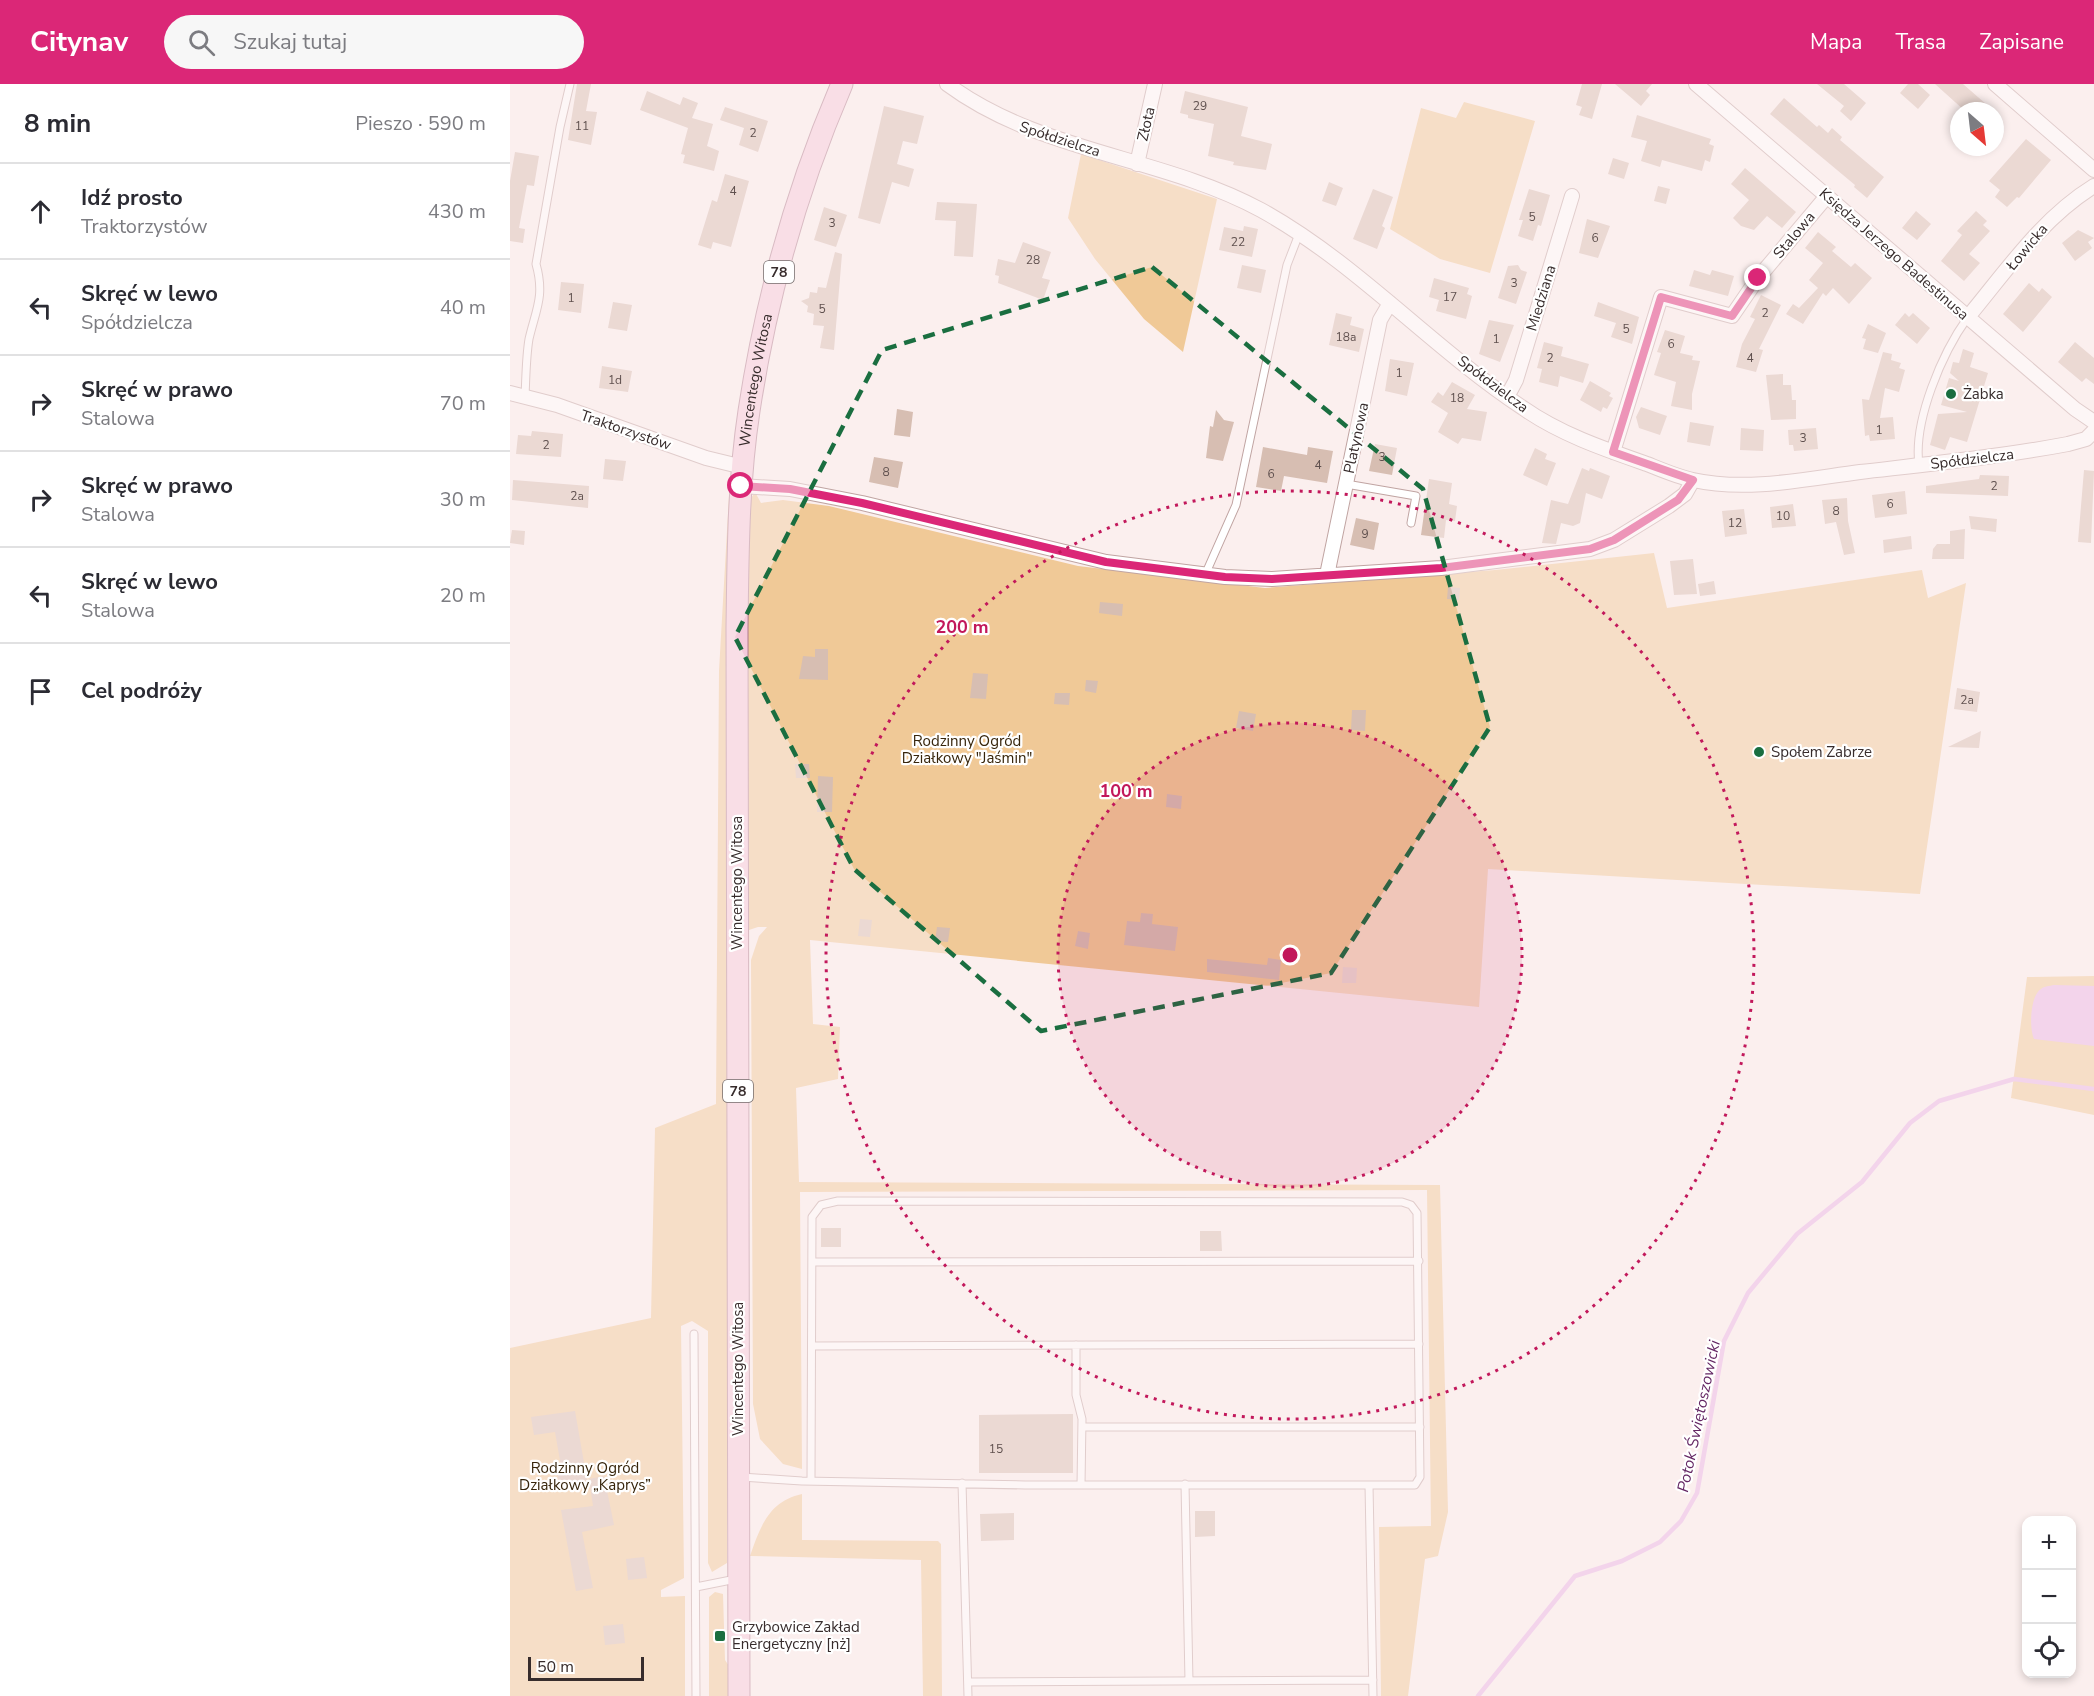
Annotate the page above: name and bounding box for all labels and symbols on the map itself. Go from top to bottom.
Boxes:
house number: 29 [1193,98,1207,114]
north arrow [1950,102,2004,156]
street label: Złota [1132,105,1160,143]
street label: Spółdzielcza [1017,117,1103,161]
house number: 11 [575,118,589,134]
house number: 2 [749,125,757,141]
house number: 4 [729,183,737,199]
street label: Księdza Jerzego Badestinusa [1815,183,1973,325]
street label: Stalowa [1769,207,1819,263]
house number: 5 [1528,209,1536,225]
house number: 3 [828,215,836,231]
street label: Łowicka [2001,220,2052,275]
house number: 6 [1591,230,1599,246]
house number: 22 [1231,234,1245,250]
house number: 28 [1026,252,1040,268]
road number: 78 [764,261,794,283]
street label: Miedziana [1522,263,1560,333]
route end [1744,264,1770,290]
house number: 3 [1510,275,1518,291]
house number: 17 [1443,289,1457,305]
house number: 1 [567,290,575,306]
house number: 5 [818,301,826,317]
house number: 2 [1761,305,1769,321]
street label: Wincentego Witosa [734,312,777,448]
house number: 5 [1622,321,1630,337]
house number: 18a [1336,329,1356,345]
house number: 1 [1492,331,1500,347]
house number: 6 [1667,336,1675,352]
house number: 2 [1546,350,1554,366]
house number: 4 [1746,350,1754,366]
street label: Spółdzielcza [1453,351,1533,417]
house number: 1 [1395,365,1403,381]
house number: 1d [608,372,622,388]
place label: Żabka [1963,384,2004,404]
marker: Żabka [1944,387,1958,401]
house number: 18 [1450,390,1464,406]
street label: Platynowa [1339,401,1373,475]
street label: Traktorzystów [578,405,674,455]
house number: 1 [1875,422,1883,438]
house number: 3 [1799,430,1807,446]
house number: 2 [542,437,550,453]
street label: Spółdzielcza [1929,444,2015,474]
house number: 3 [1378,449,1386,465]
house number: 4 [1314,457,1322,473]
house number: 8 [882,464,890,480]
house number: 6 [1267,466,1275,482]
route start [727,472,753,498]
house number: 2 [1990,478,1998,494]
house number: 2a [570,488,584,504]
house number: 6 [1886,496,1894,512]
house number: 8 [1832,503,1840,519]
house number: 10 [1776,508,1790,524]
house number: 12 [1728,515,1742,531]
house number: 9 [1361,526,1369,542]
text: 200 m [935,615,989,639]
house number: 2a [1960,692,1974,708]
park label: Rodzinny Ogród Działkowy "Jaśmin" [902,731,1032,768]
place label: Społem Zabrze [1771,742,1872,762]
marker: Społem Zabrze [1752,745,1766,759]
text: 100 m [1099,779,1153,803]
street label: Wincentego Witosa [727,816,747,950]
centre of rings [1280,945,1300,965]
road number: 78 [723,1080,753,1102]
street label: Wincentego Witosa [728,1302,748,1436]
water label: Potok Świętoszowicki [1672,1338,1726,1494]
house number: 15 [989,1441,1003,1457]
park label: Rodzinny Ogród Działkowy „Kaprys” [519,1458,651,1495]
place label: Grzybowice Zakład Energetyczny [nż] [732,1617,860,1654]
marker: Grzybowice Zakład Energetyczny [nż] [713,1629,727,1643]
scale bar [528,1654,644,1682]

